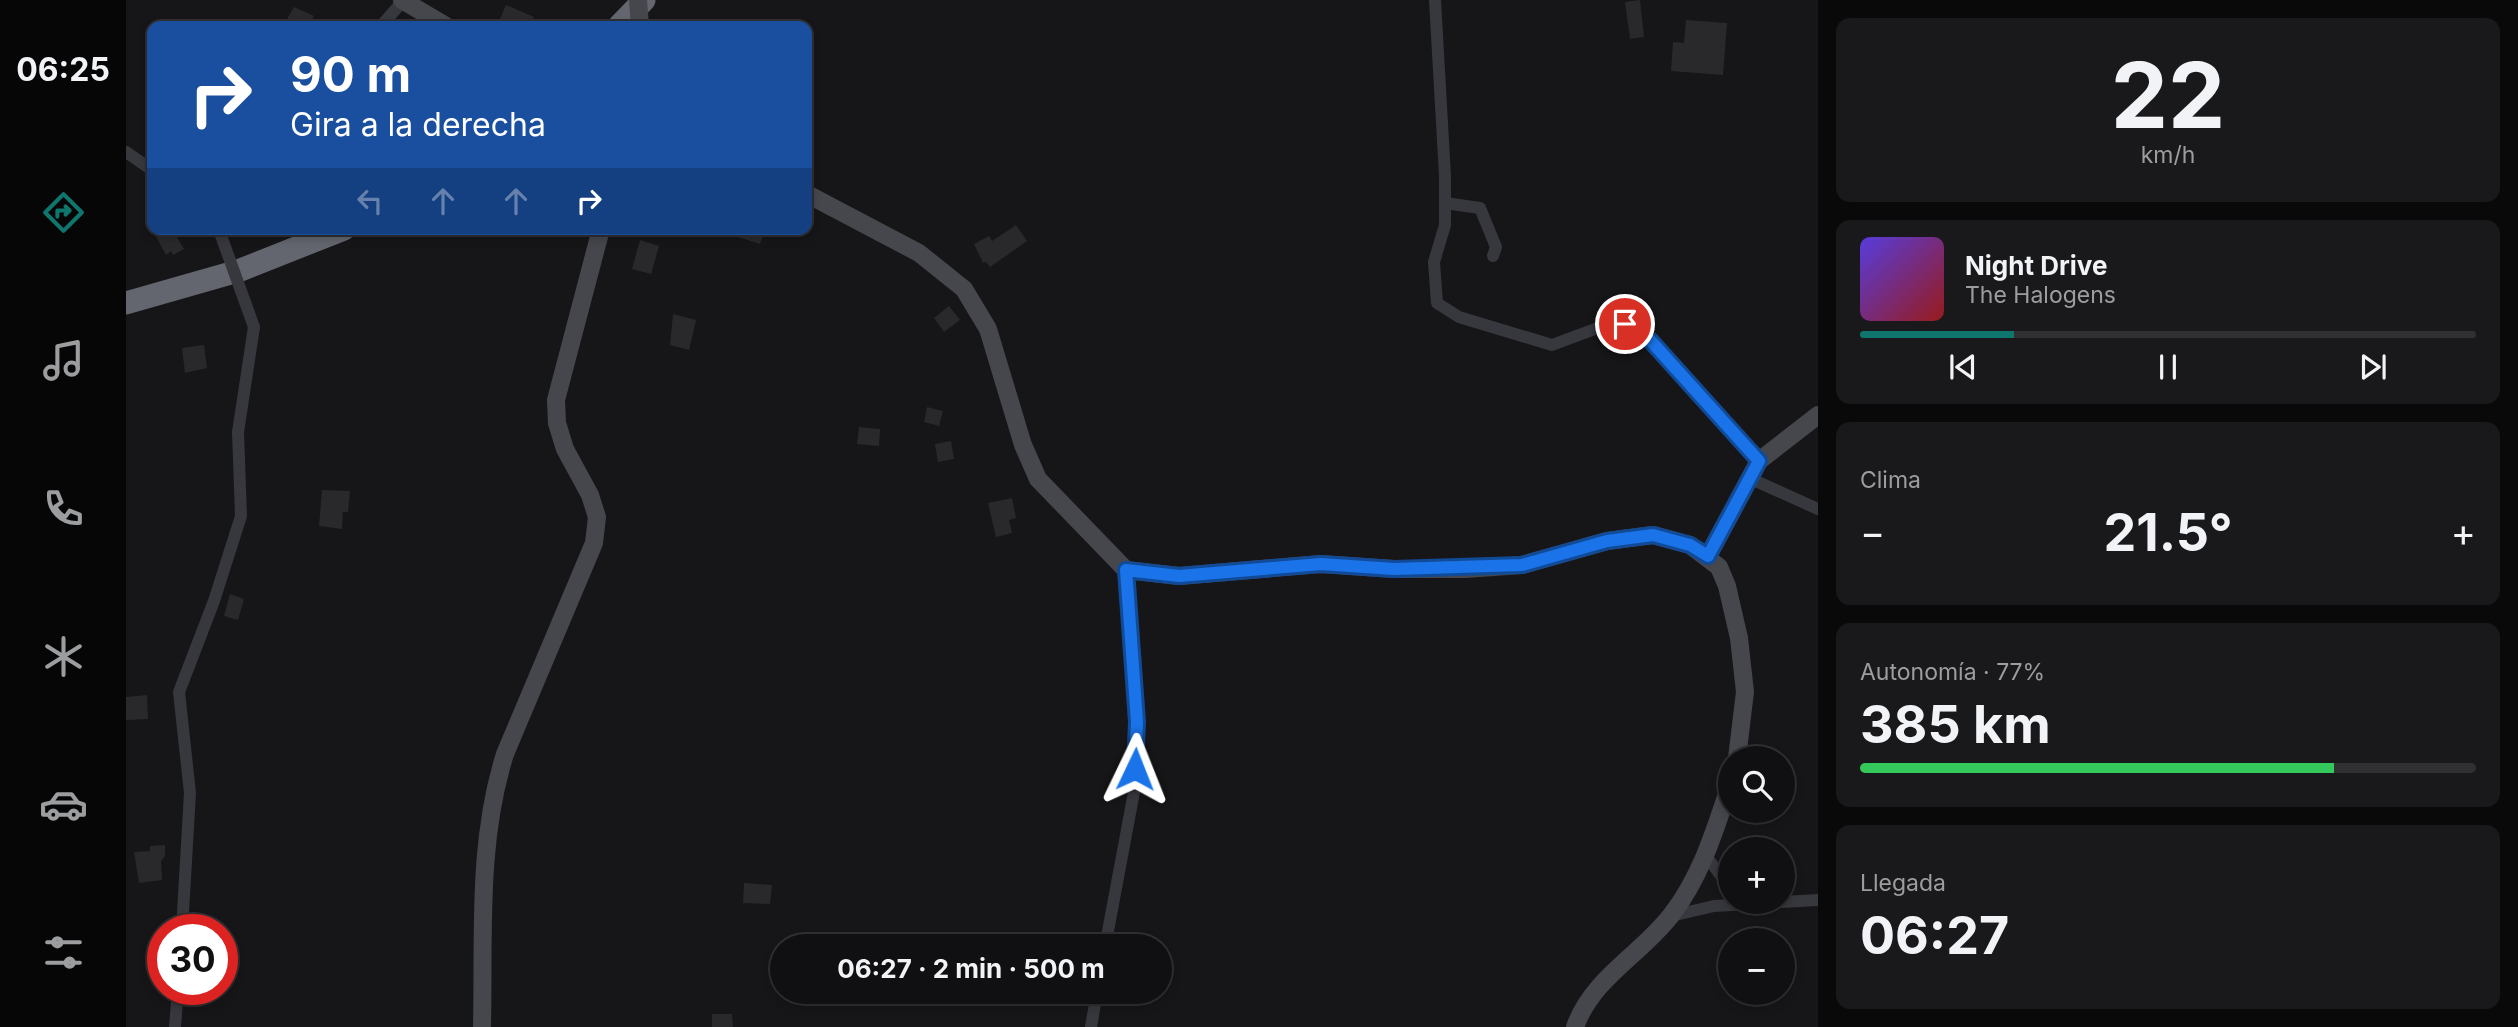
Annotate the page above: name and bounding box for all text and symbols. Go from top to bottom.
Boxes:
text: 22 [2111,40,2225,150]
text: 90 m [290,45,411,104]
icon: right [175,49,266,140]
text: 06:25 [16,50,110,89]
text: Gira a la derecha [290,105,546,144]
text: km/h [2141,141,2195,169]
icon: left [351,182,389,220]
icon: ahead [424,182,462,220]
icon: ahead [497,182,535,220]
icon: right [570,182,608,220]
icon: directions [39,188,88,237]
text: Night Drive [1965,250,2107,281]
text: The Halogens [1965,281,2116,309]
pin [1595,294,1655,354]
icon: arrive [1606,305,1644,343]
icon: music [39,336,88,385]
icon: previous [1944,348,1982,386]
icon: pause [2149,348,2187,386]
icon: next [2354,348,2392,386]
text: Clima [1860,466,1921,494]
icon: phone [39,484,88,533]
text: 21.5° [2103,501,2233,564]
text: − [1860,509,1885,555]
text: + [2451,509,2476,555]
icon: climate [39,632,88,681]
text: Autonomía · 77% [1860,658,2045,686]
text: 385 km [1860,693,2051,756]
position arrow [1098,732,1172,806]
map controls [1718,746,1795,1005]
button: search [1718,746,1795,823]
icon: car [39,780,88,829]
button: + [1718,837,1795,914]
text: Llegada [1860,869,1946,897]
text: 06:27 [1860,904,2009,967]
speed limit sign: 30 [147,914,238,1005]
icon: filters [39,928,88,977]
button: − [1718,928,1795,1005]
text: 06:27 · 2 min · 500 m [837,953,1105,984]

